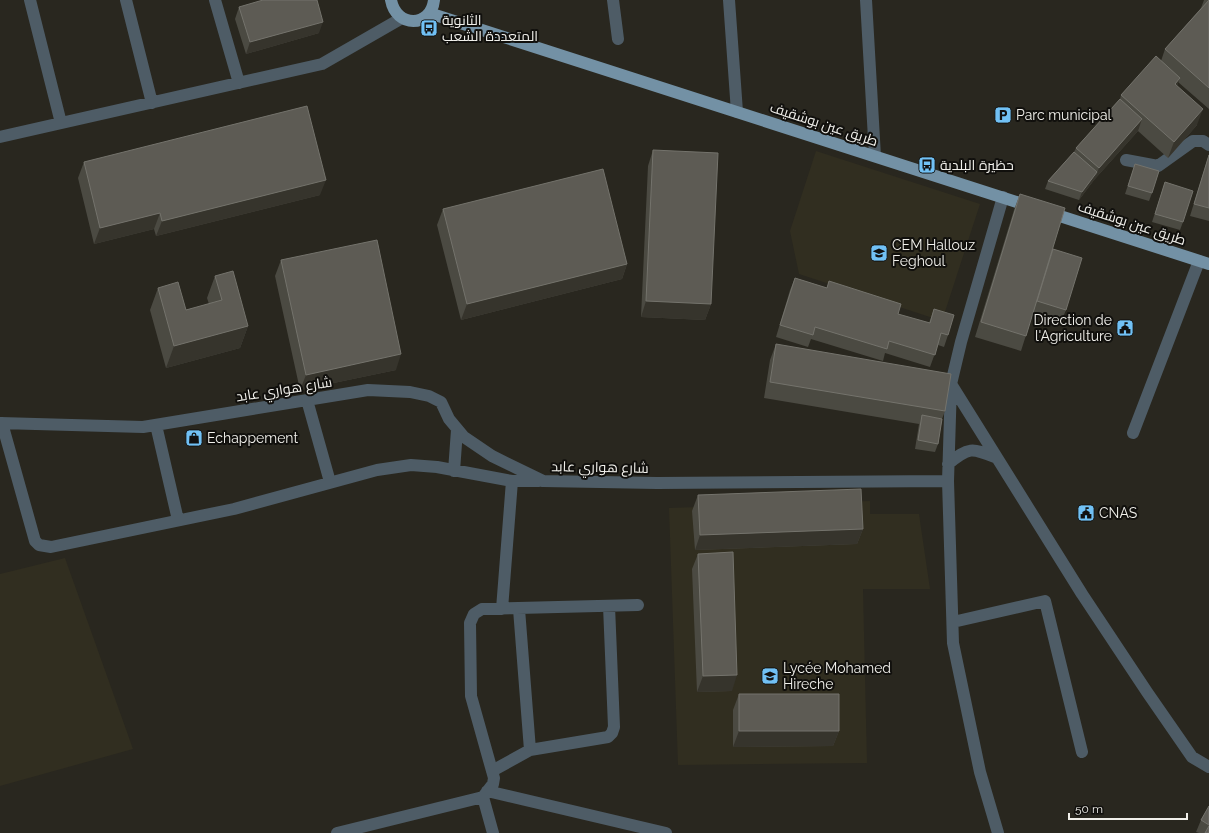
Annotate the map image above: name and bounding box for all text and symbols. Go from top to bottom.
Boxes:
place label: الثانوية المتعددة الشعب [442,12,538,44]
bus stop icon: الثانوية المتعددة الشعب [419,18,439,38]
street label: طريق عين بوشقيف [768,99,880,150]
parking icon: Parc municipal [993,105,1013,125]
place label: Parc municipal [1016,107,1112,123]
bus stop icon: حظيرة البلدية [917,155,937,175]
place label: حظيرة البلدية [940,157,1014,173]
street label: طريق عين بوشقيف [1076,198,1188,249]
place label: CEM Hallouz Feghoul [892,237,975,269]
school or university icon: CEM Hallouz Feghoul [869,243,889,263]
place label: Direction de l'Agriculture [1034,312,1112,344]
public building icon: Direction de l'Agriculture [1115,318,1135,338]
street label: شارع هواري عابد [235,374,334,408]
shop icon: Echappement [184,428,204,448]
place label: Echappement [207,430,298,446]
street label: شارع هواري عابد [551,458,649,480]
public building icon: CNAS [1076,503,1096,523]
place label: CNAS [1099,505,1138,521]
place label: Lycée Mohamed Hireche [783,660,891,692]
school or university icon: Lycée Mohamed Hireche [760,666,780,686]
scale bar [1069,795,1187,821]
text: 50 m [1075,802,1103,816]

